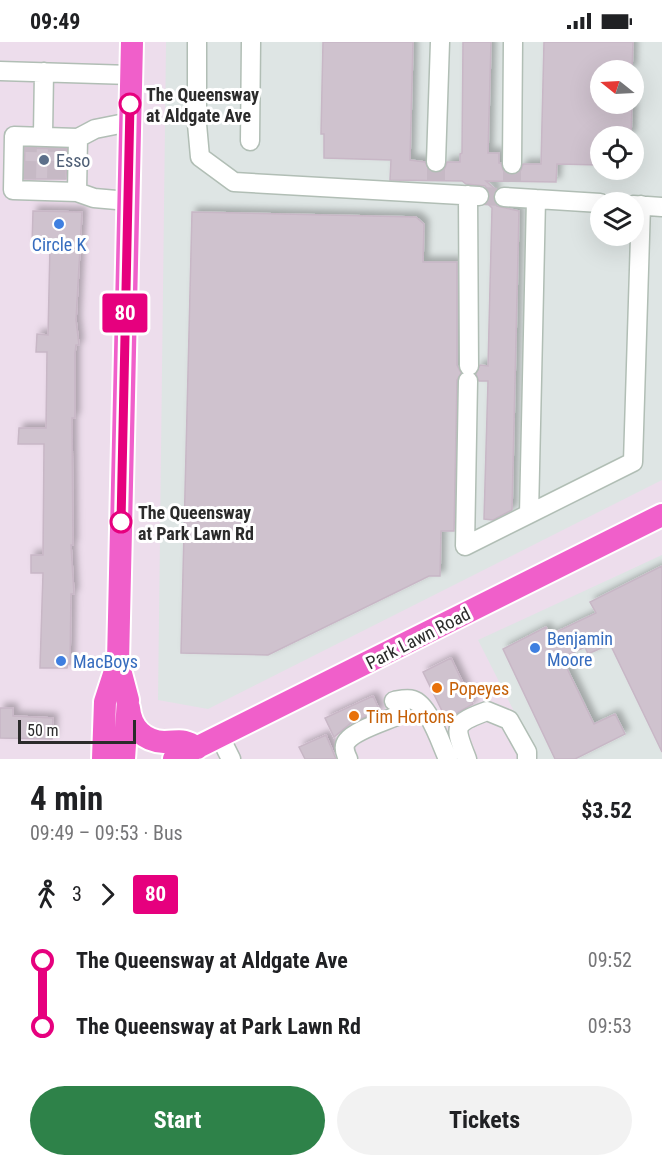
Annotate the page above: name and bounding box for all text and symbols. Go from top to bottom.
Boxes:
text: 09:49 [30,9,81,34]
north arrow [590,60,644,114]
map controls [590,60,644,246]
place label: The Queensway at Aldgate Ave [146,84,259,126]
marker: The Queensway at Aldgate Ave [119,93,141,115]
button: locate [590,126,644,180]
place label: Esso [56,150,90,171]
marker: Esso [37,153,51,167]
button: layers [590,192,644,246]
marker: Circle K [52,217,66,231]
place label: Circle K [32,234,86,255]
line badge: 80 [98,294,152,332]
text: 80 [114,301,136,325]
place label: The Queensway at Park Lawn Rd [138,502,254,544]
marker: The Queensway at Park Lawn Rd [110,511,132,533]
street label: Park Lawn Road [362,603,474,673]
place label: Benjamin Moore [547,628,613,670]
marker: Benjamin Moore [528,641,542,655]
place label: MacBoys [73,651,138,672]
marker: MacBoys [54,654,68,668]
place label: Popeyes [449,678,509,699]
marker: Popeyes [430,681,444,695]
place label: Tim Hortons [366,706,454,727]
marker: Tim Hortons [347,709,361,723]
scale bar [18,717,136,744]
text: 50 m [27,721,59,740]
text: 4 min [30,779,103,818]
text: $3.52 [581,798,632,823]
text: 09:49 – 09:53 · Bus [30,821,183,845]
icon: walk [30,878,63,911]
icon: forward [91,878,124,911]
text: 3 [72,882,82,906]
text: 80 [145,882,166,906]
text: The Queensway at Aldgate Ave [76,948,348,973]
text: 09:52 [588,948,632,972]
text: The Queensway at Park Lawn Rd [76,1014,361,1039]
text: 09:53 [588,1014,632,1038]
button: Start [30,1086,325,1155]
button: Tickets [337,1086,632,1155]

